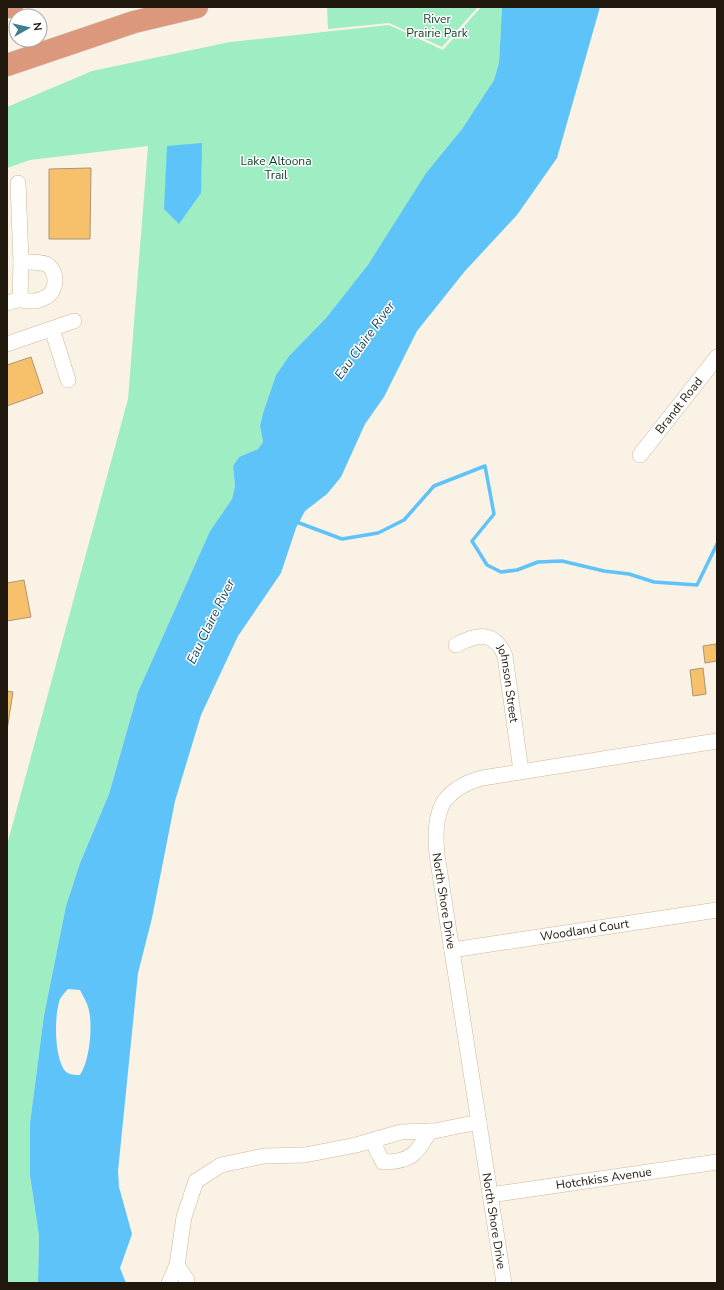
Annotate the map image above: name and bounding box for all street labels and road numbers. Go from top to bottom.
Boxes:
street label: Brandt Road [652,374,706,437]
street label: Johnson Street [492,640,522,724]
street label: North Shore Drive [428,852,460,950]
street label: Woodland Court [539,915,631,945]
street label: Hotchkiss Avenue [555,1164,653,1193]
street label: North Shore Drive [478,1172,510,1270]

